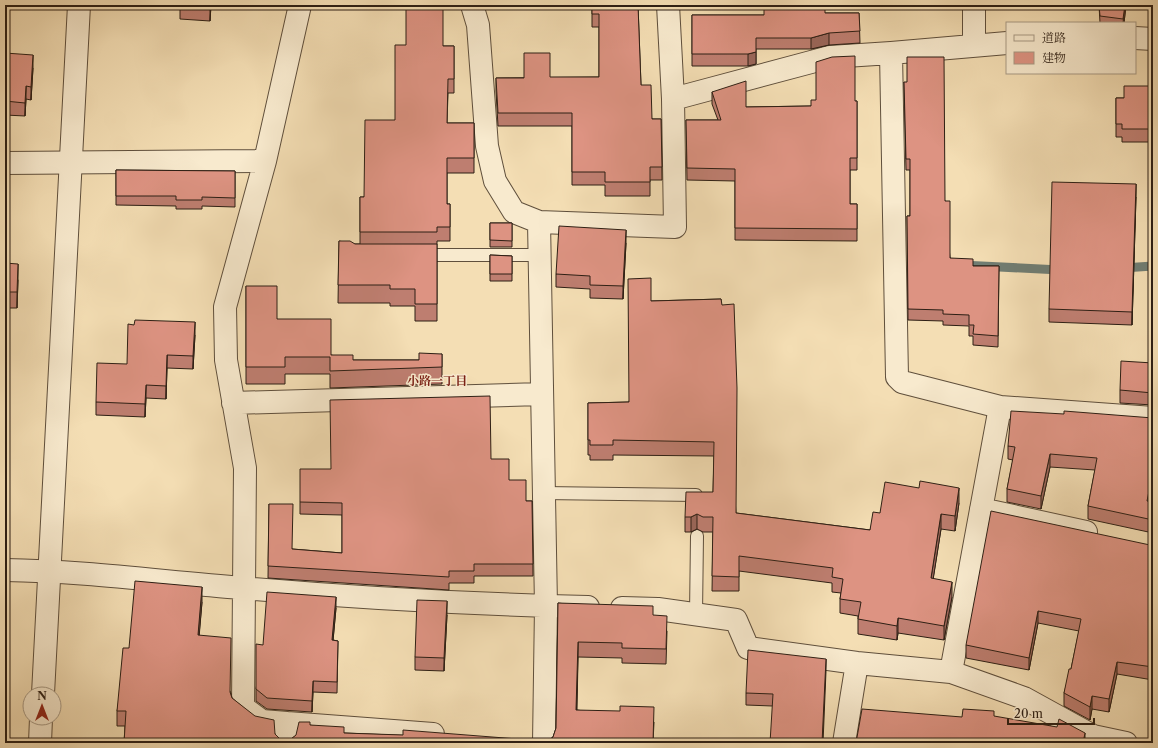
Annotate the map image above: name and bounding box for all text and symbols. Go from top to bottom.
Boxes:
legend [1006,22,1136,74]
text: 道路 [1042,30,1066,45]
text: 建物 [1042,50,1066,65]
district label: 小路一丁目 [407,373,467,388]
north arrow [22,686,62,726]
text: N [37,689,47,703]
scale bar [1008,700,1094,726]
text: 20 m [1014,706,1043,721]

